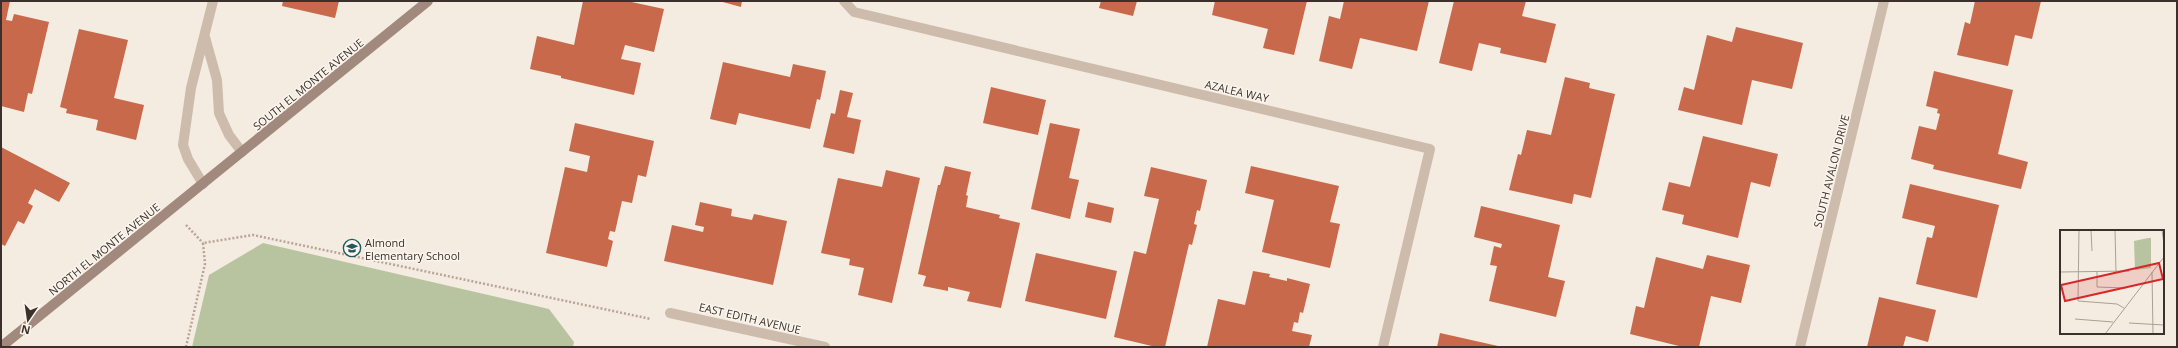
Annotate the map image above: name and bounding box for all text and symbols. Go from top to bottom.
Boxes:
street label: SOUTH EL MONTE AVENUE [250,35,366,133]
street label: AZALEA WAY [1204,76,1271,106]
street label: SOUTH AVALON DRIVE [1810,113,1852,229]
street label: NORTH EL MONTE AVENUE [45,199,163,299]
inset map [2060,230,2164,334]
place label: Almond Elementary School [365,235,460,263]
school or university icon: Almond Elementary School [342,238,362,258]
street label: EAST EDITH AVENUE [698,299,802,337]
north arrow [8,300,48,340]
text: N [20,322,32,339]

